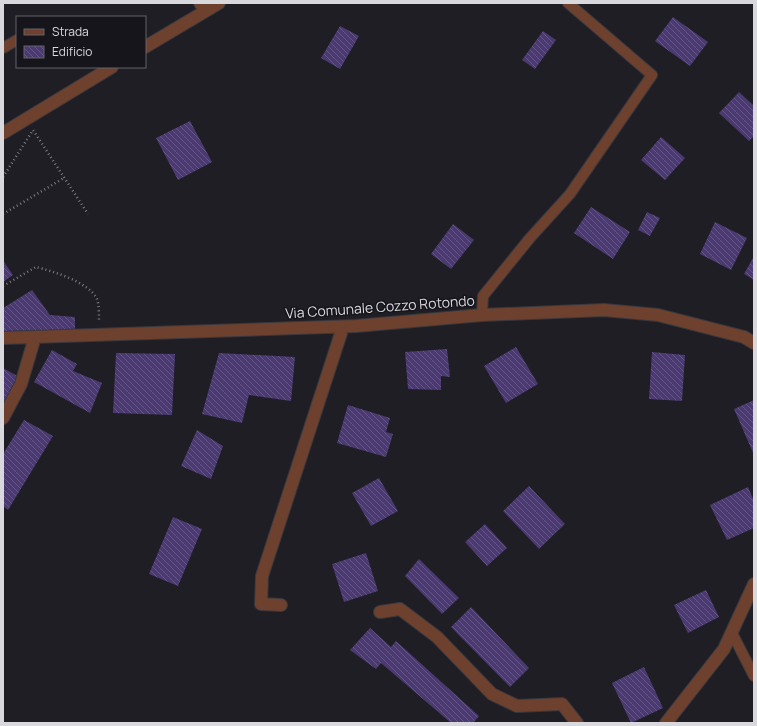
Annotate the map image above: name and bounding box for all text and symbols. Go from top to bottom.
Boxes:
legend [16,16,146,68]
text: Strada [52,23,89,40]
text: Edificio [52,43,92,60]
street label: Via Comunale Cozzo Rotondo [285,290,475,323]

